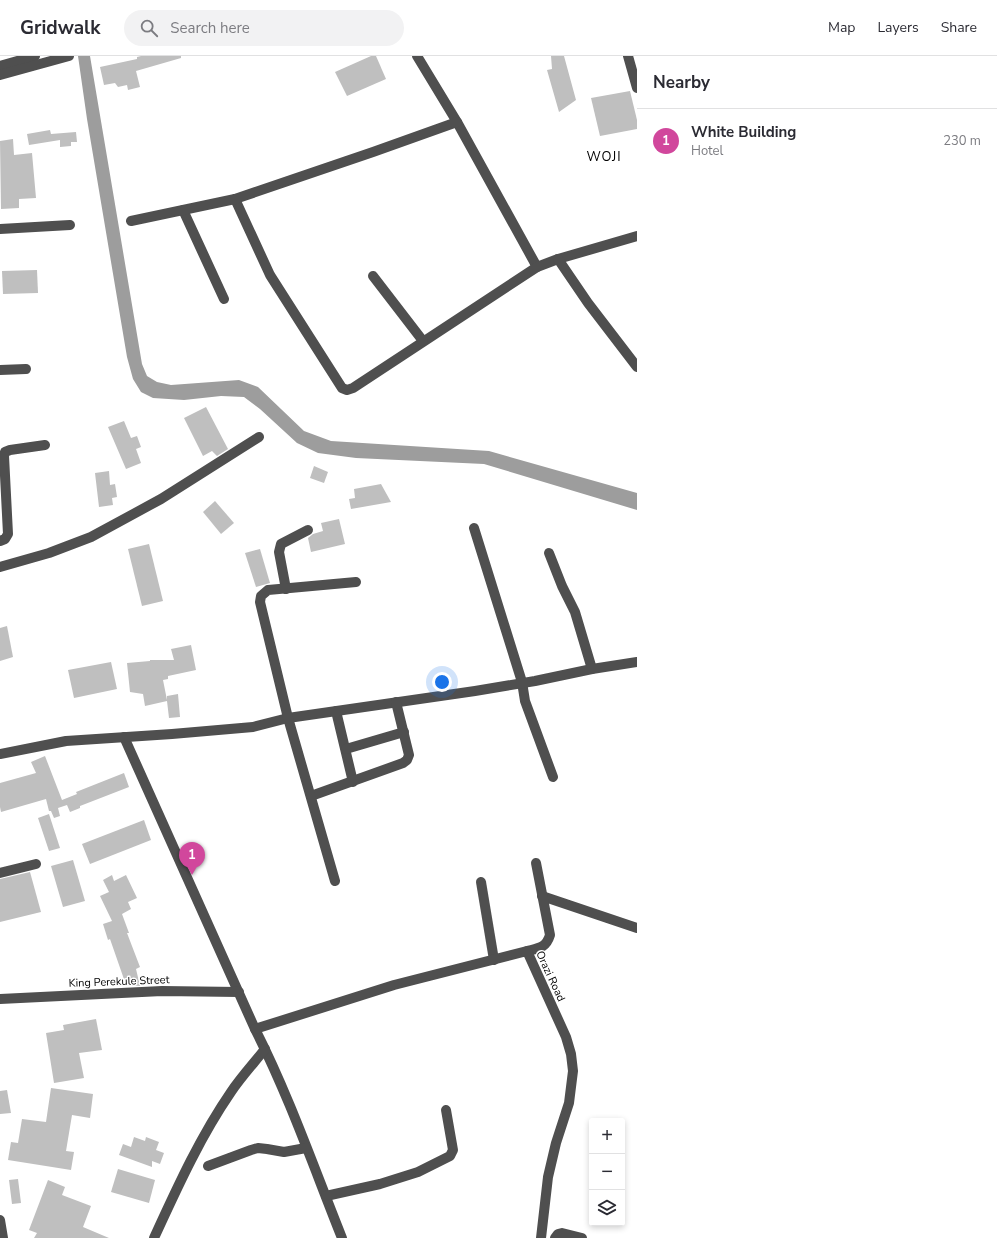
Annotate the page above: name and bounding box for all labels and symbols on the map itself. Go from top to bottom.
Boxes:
district label: WOJI [586,148,622,166]
your location [432,672,452,692]
pin: 1 [179,842,205,875]
street label: Orazi Road [532,948,569,1004]
street label: King Perekule Street [68,972,170,991]

